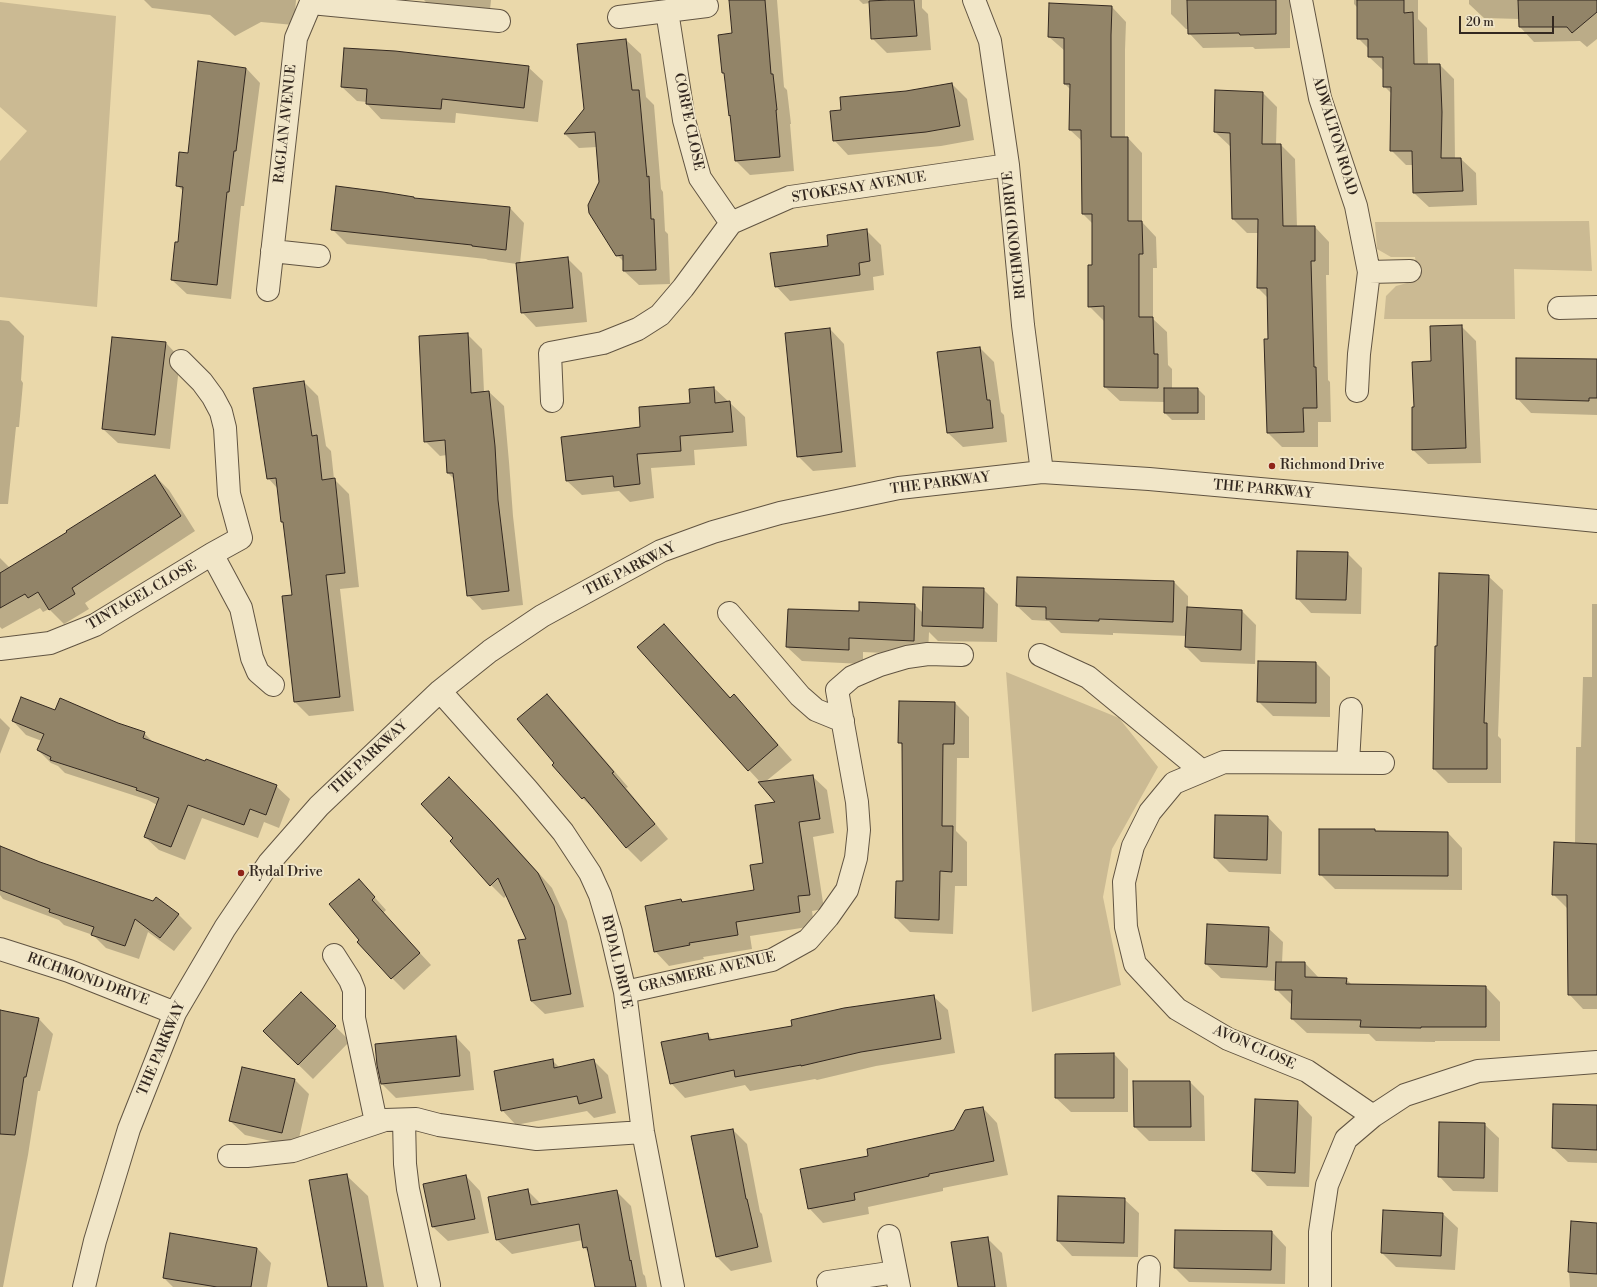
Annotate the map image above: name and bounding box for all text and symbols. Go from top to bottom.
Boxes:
scale bar [1461,8,1556,34]
text: 20 m [1466,15,1494,30]
street label: RAGLAN AVENUE [271,64,301,184]
street label: CORFE CLOSE [669,72,707,172]
street label: ADWALTON ROAD [1308,74,1360,198]
street label: STOKESAY AVENUE [791,169,927,207]
street label: RICHMOND DRIVE [1000,170,1030,300]
place label: Richmond Drive [1280,458,1385,474]
marker: Richmond Drive [1267,461,1277,471]
street label: THE PARKWAY [889,470,991,498]
street label: THE PARKWAY [1212,477,1314,503]
street label: THE PARKWAY [581,540,679,600]
street label: TINTAGEL CLOSE [84,558,200,634]
street label: THE PARKWAY [327,718,411,798]
place label: Rydal Drive [249,865,323,881]
marker: Rydal Drive [236,868,246,878]
street label: RYDAL DRIVE [597,913,635,1011]
street label: GRASMERE AVENUE [637,949,777,997]
street label: RICHMOND DRIVE [25,950,151,1010]
street label: THE PARKWAY [135,999,189,1099]
street label: AVON CLOSE [1210,1022,1298,1074]

